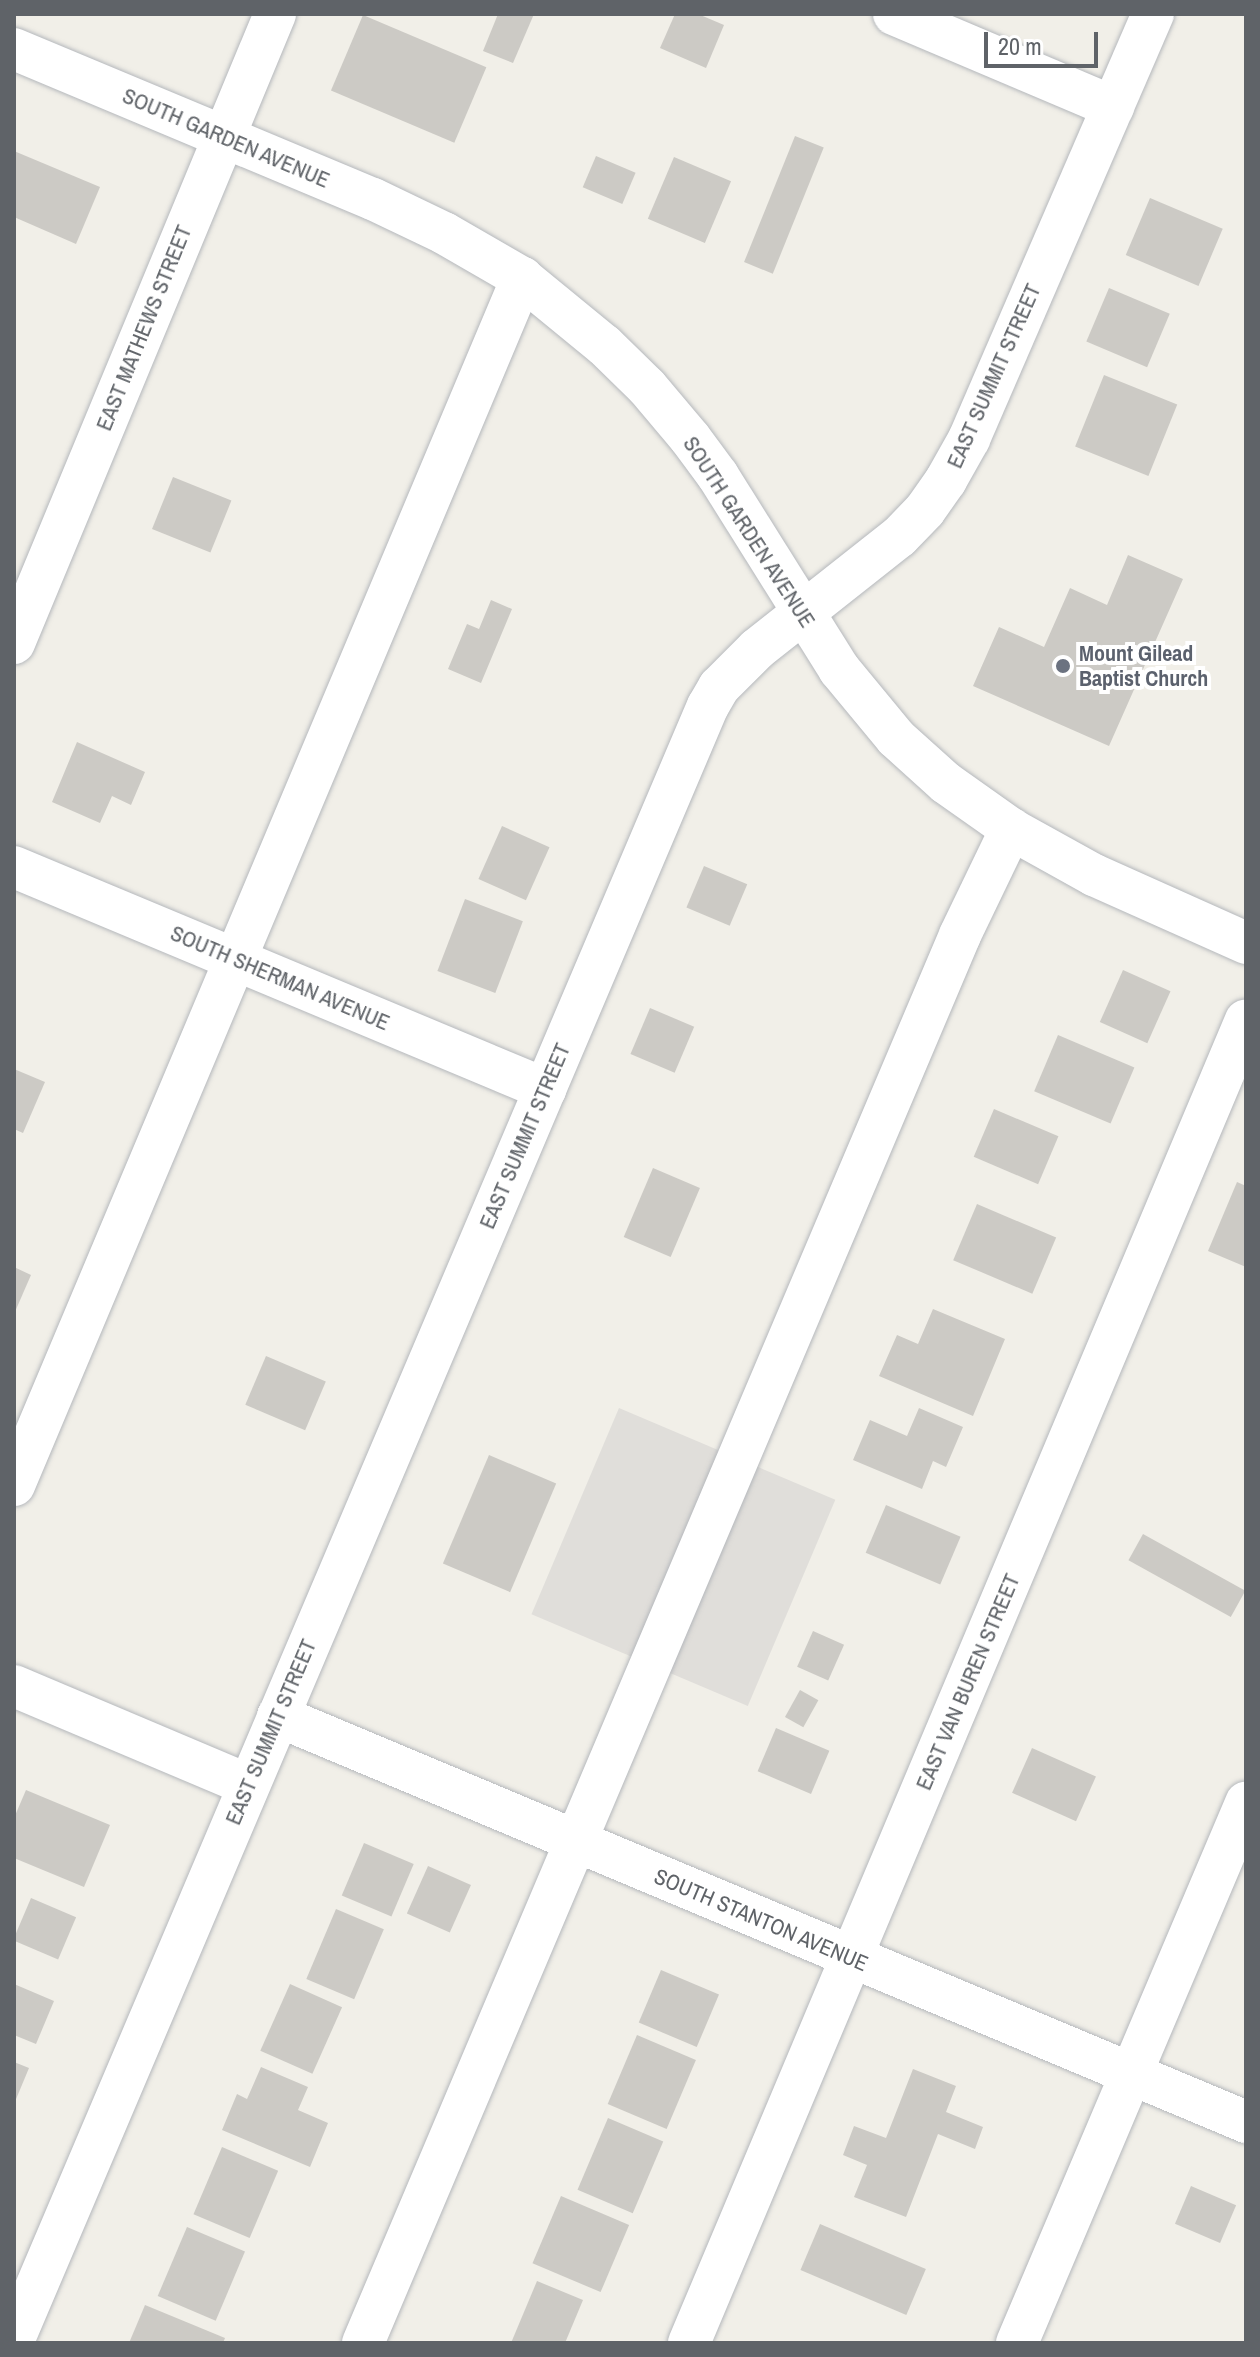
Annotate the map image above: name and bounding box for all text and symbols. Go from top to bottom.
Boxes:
scale bar [988,16,1102,66]
text: 20 m [998,30,1042,62]
street label: SOUTH GARDEN AVENUE [118,82,334,194]
street label: EAST MATHEWS STREET [91,221,197,435]
street label: EAST SUMMIT STREET [941,280,1047,472]
street label: SOUTH GARDEN AVENUE [677,431,821,633]
place label: Mount Gilead Baptist Church [1079,640,1208,692]
marker: Mount Gilead Baptist Church [1054,657,1072,675]
street label: SOUTH SHERMAN AVENUE [166,920,394,1036]
street label: EAST SUMMIT STREET [474,1039,576,1233]
street label: EAST VAN BUREN STREET [910,1570,1026,1794]
street label: EAST SUMMIT STREET [220,1635,322,1829]
street label: SOUTH STANTON AVENUE [650,1863,872,1977]

